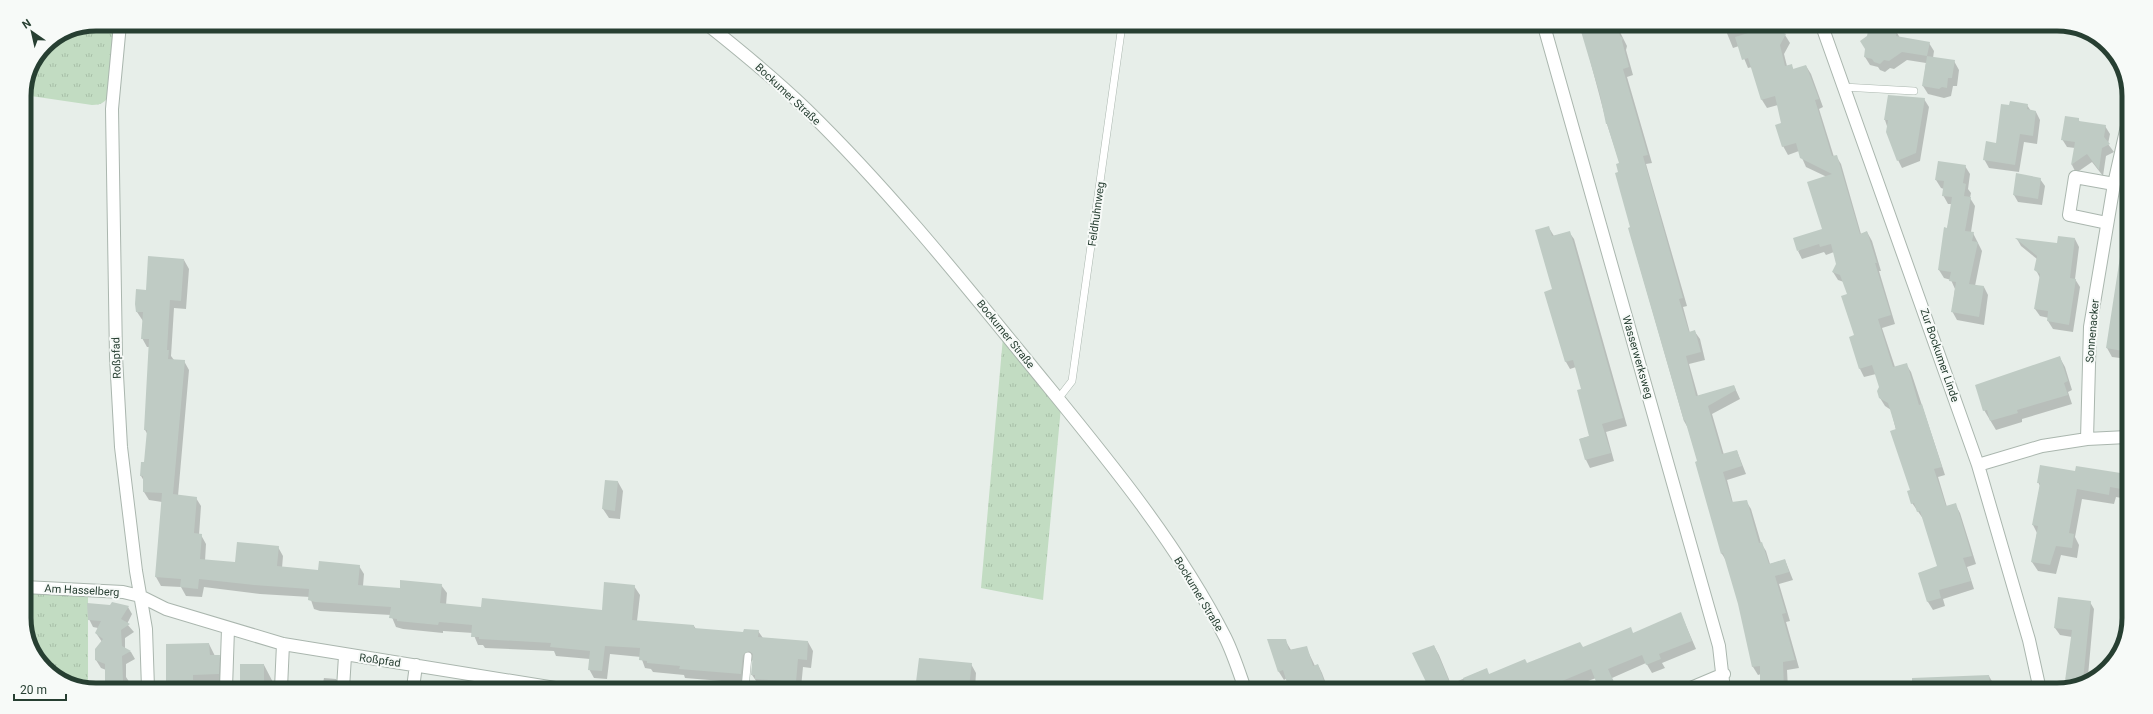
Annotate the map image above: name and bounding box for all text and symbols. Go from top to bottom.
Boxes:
north arrow [12,12,52,52]
text: N [20,16,34,32]
street label: Bockumer Straße [752,61,823,128]
street label: Feldhuhnweg [1086,181,1107,247]
street label: Bockumer Straße [974,297,1037,371]
street label: Sonnenacker [2083,299,2102,363]
street label: Zur Bockumer Linde [1917,307,1962,404]
street label: Wasserwerksweg [1619,314,1656,400]
street label: Roßpfad [109,337,124,379]
street label: Bockumer Straße [1171,555,1226,634]
street label: Am Hasselberg [44,582,120,599]
street label: Roßpfad [358,651,402,670]
scale bar [14,676,66,702]
text: 20 m [20,683,47,697]

